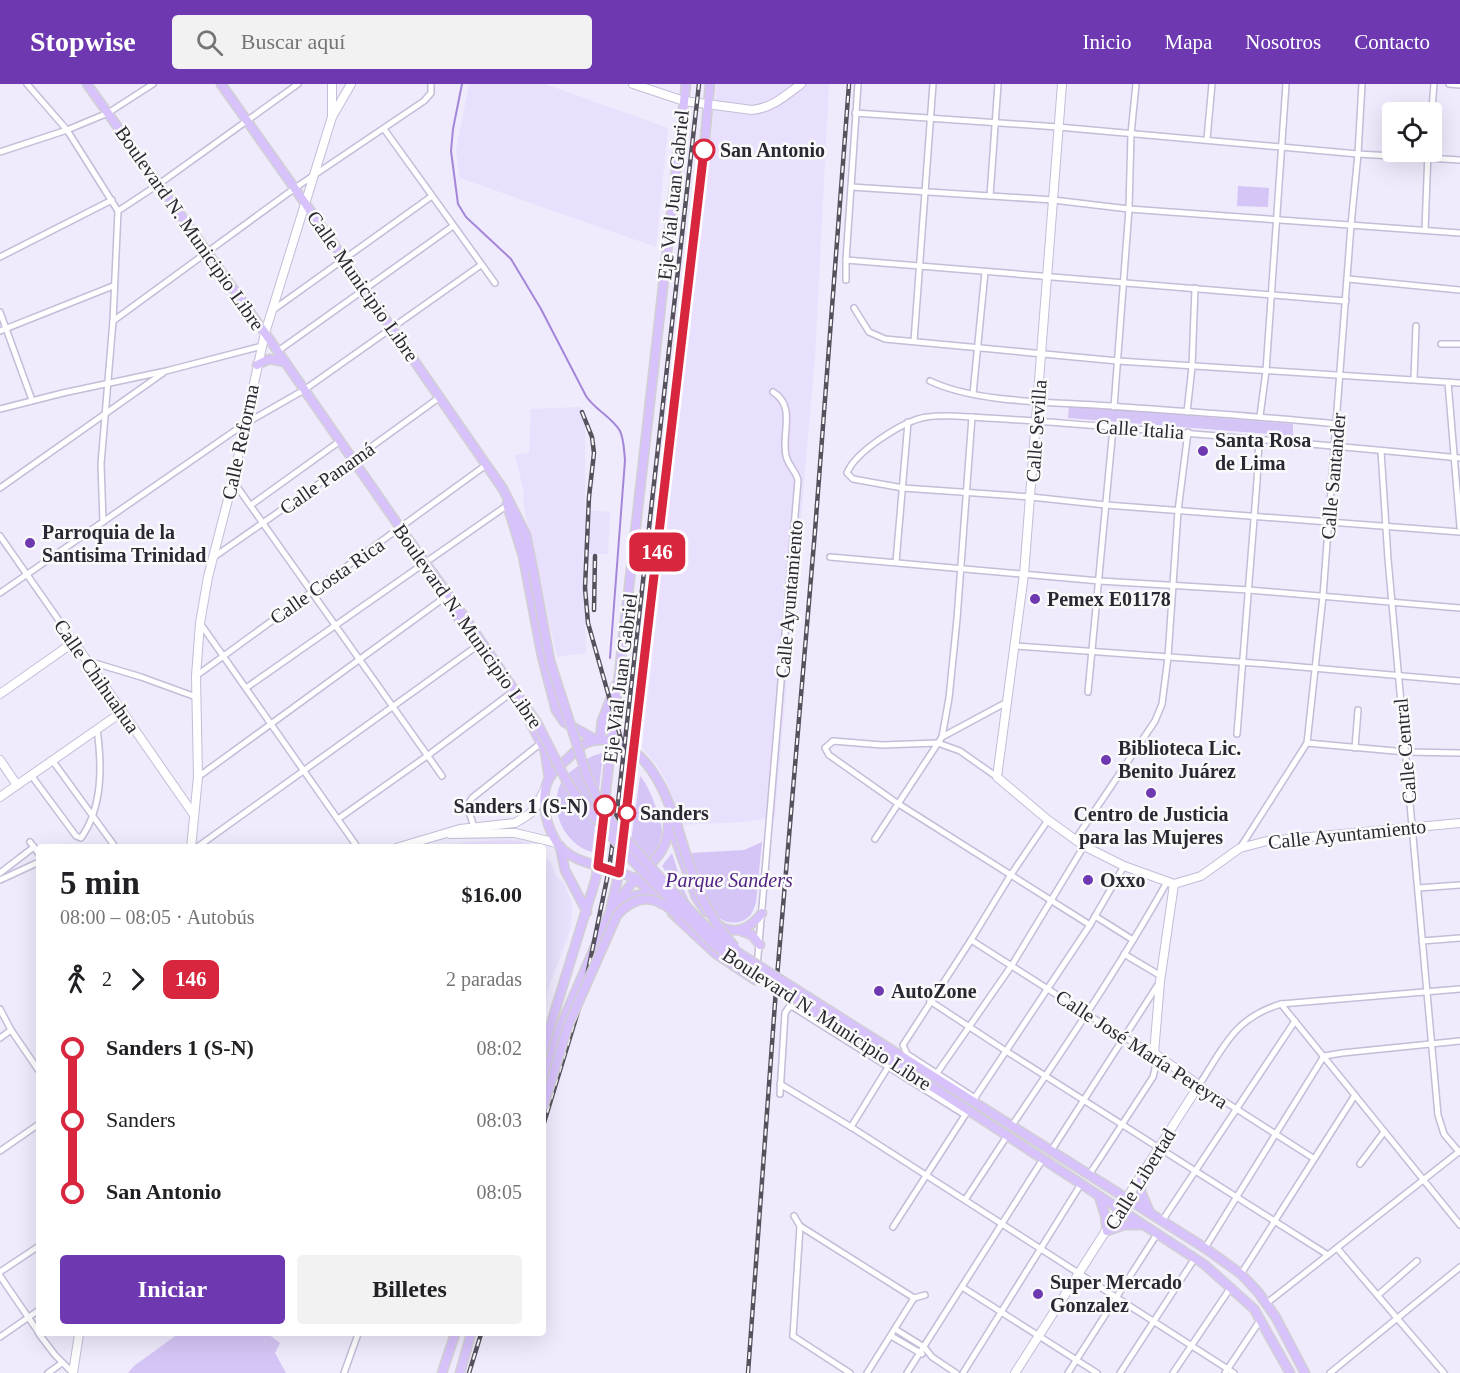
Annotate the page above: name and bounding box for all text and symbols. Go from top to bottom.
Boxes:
search box [172,15,592,69]
text: Stopwise [30,26,136,57]
icon: search [193,26,226,59]
text: Buscar aquí [241,29,345,54]
text: Inicio [1083,30,1132,54]
text: Mapa [1165,30,1212,54]
text: Nosotros [1245,30,1321,54]
text: Contacto [1354,30,1430,54]
map controls [1382,102,1442,162]
button: locate [1382,102,1442,162]
street label: Eje Vial Juan Gabriel [653,108,694,281]
street label: Boulevard N. Municipio Libre [110,122,269,335]
marker: San Antonio [693,139,715,161]
place label: San Antonio [720,139,825,161]
street label: Calle Municipio Libre [302,206,423,366]
street label: Calle Sevilla [1021,379,1051,483]
street label: Calle Reforma [217,382,263,502]
street label: Calle Santander [1316,411,1350,540]
street label: Calle Italia [1095,415,1185,443]
place label: Santa Rosa de Lima [1215,429,1311,474]
street label: Calle Panamá [275,437,379,519]
marker: Santa Rosa de Lima [1196,444,1210,458]
street label: Calle Ayuntamiento [771,519,808,679]
street label: Boulevard N. Municipio Libre [388,520,547,733]
place label: Parroquia de la Santisima Trinidad [42,521,206,566]
line badge: 146 [622,532,692,572]
street label: Calle Costa Rica [266,533,388,629]
marker: Parroquia de la Santisima Trinidad [23,536,37,550]
text: 146 [641,540,673,564]
place label: Pemex E01178 [1047,588,1171,610]
street label: Eje Vial Juan Gabriel [599,591,642,764]
marker: Pemex E01178 [1028,592,1042,606]
street label: Calle Chihuahua [50,615,144,737]
street label: Calle Central [1389,697,1421,805]
place label: Biblioteca Lic. Benito Juárez [1118,737,1241,782]
marker: Biblioteca Lic. Benito Juárez [1099,753,1113,767]
marker: Centro de Justicia para las Mujeres [1144,786,1158,800]
place label: Sanders 1 (S-N) [454,795,588,818]
marker: Sanders 1 (S-N) [594,795,616,817]
place label: Sanders [640,802,709,824]
place label: Centro de Justicia para las Mujeres [1073,803,1229,849]
marker: Sanders [618,804,636,822]
street label: Calle Ayuntamiento [1267,815,1427,854]
text: 5 min [60,865,140,901]
park label: Parque Sanders [664,869,793,892]
place label: Oxxo [1100,869,1146,891]
marker: Oxxo [1081,873,1095,887]
text: $16.00 [462,882,522,907]
text: 08:00 – 08:05 · Autobús [60,906,254,928]
street label: Boulevard N. Municipio Libre [718,943,936,1096]
icon: walk [60,963,93,996]
icon: forward [121,963,154,996]
text: 146 [175,967,207,991]
text: 2 [102,968,112,990]
text: 2 paradas [446,968,522,990]
place label: AutoZone [891,980,977,1002]
marker: AutoZone [872,984,886,998]
street label: Calle José María Pereyra [1051,985,1232,1114]
text: Sanders 1 (S-N) [106,1035,254,1060]
text: 08:02 [476,1037,522,1059]
text: Sanders [106,1107,176,1132]
text: 08:03 [476,1109,522,1131]
street label: Calle Libertad [1100,1124,1180,1234]
text: San Antonio [106,1179,222,1204]
text: 08:05 [476,1181,522,1203]
button: Iniciar [60,1255,285,1324]
button: Billetes [297,1255,522,1324]
place label: Super Mercado Gonzalez [1050,1271,1182,1316]
marker: Super Mercado Gonzalez [1031,1287,1045,1301]

